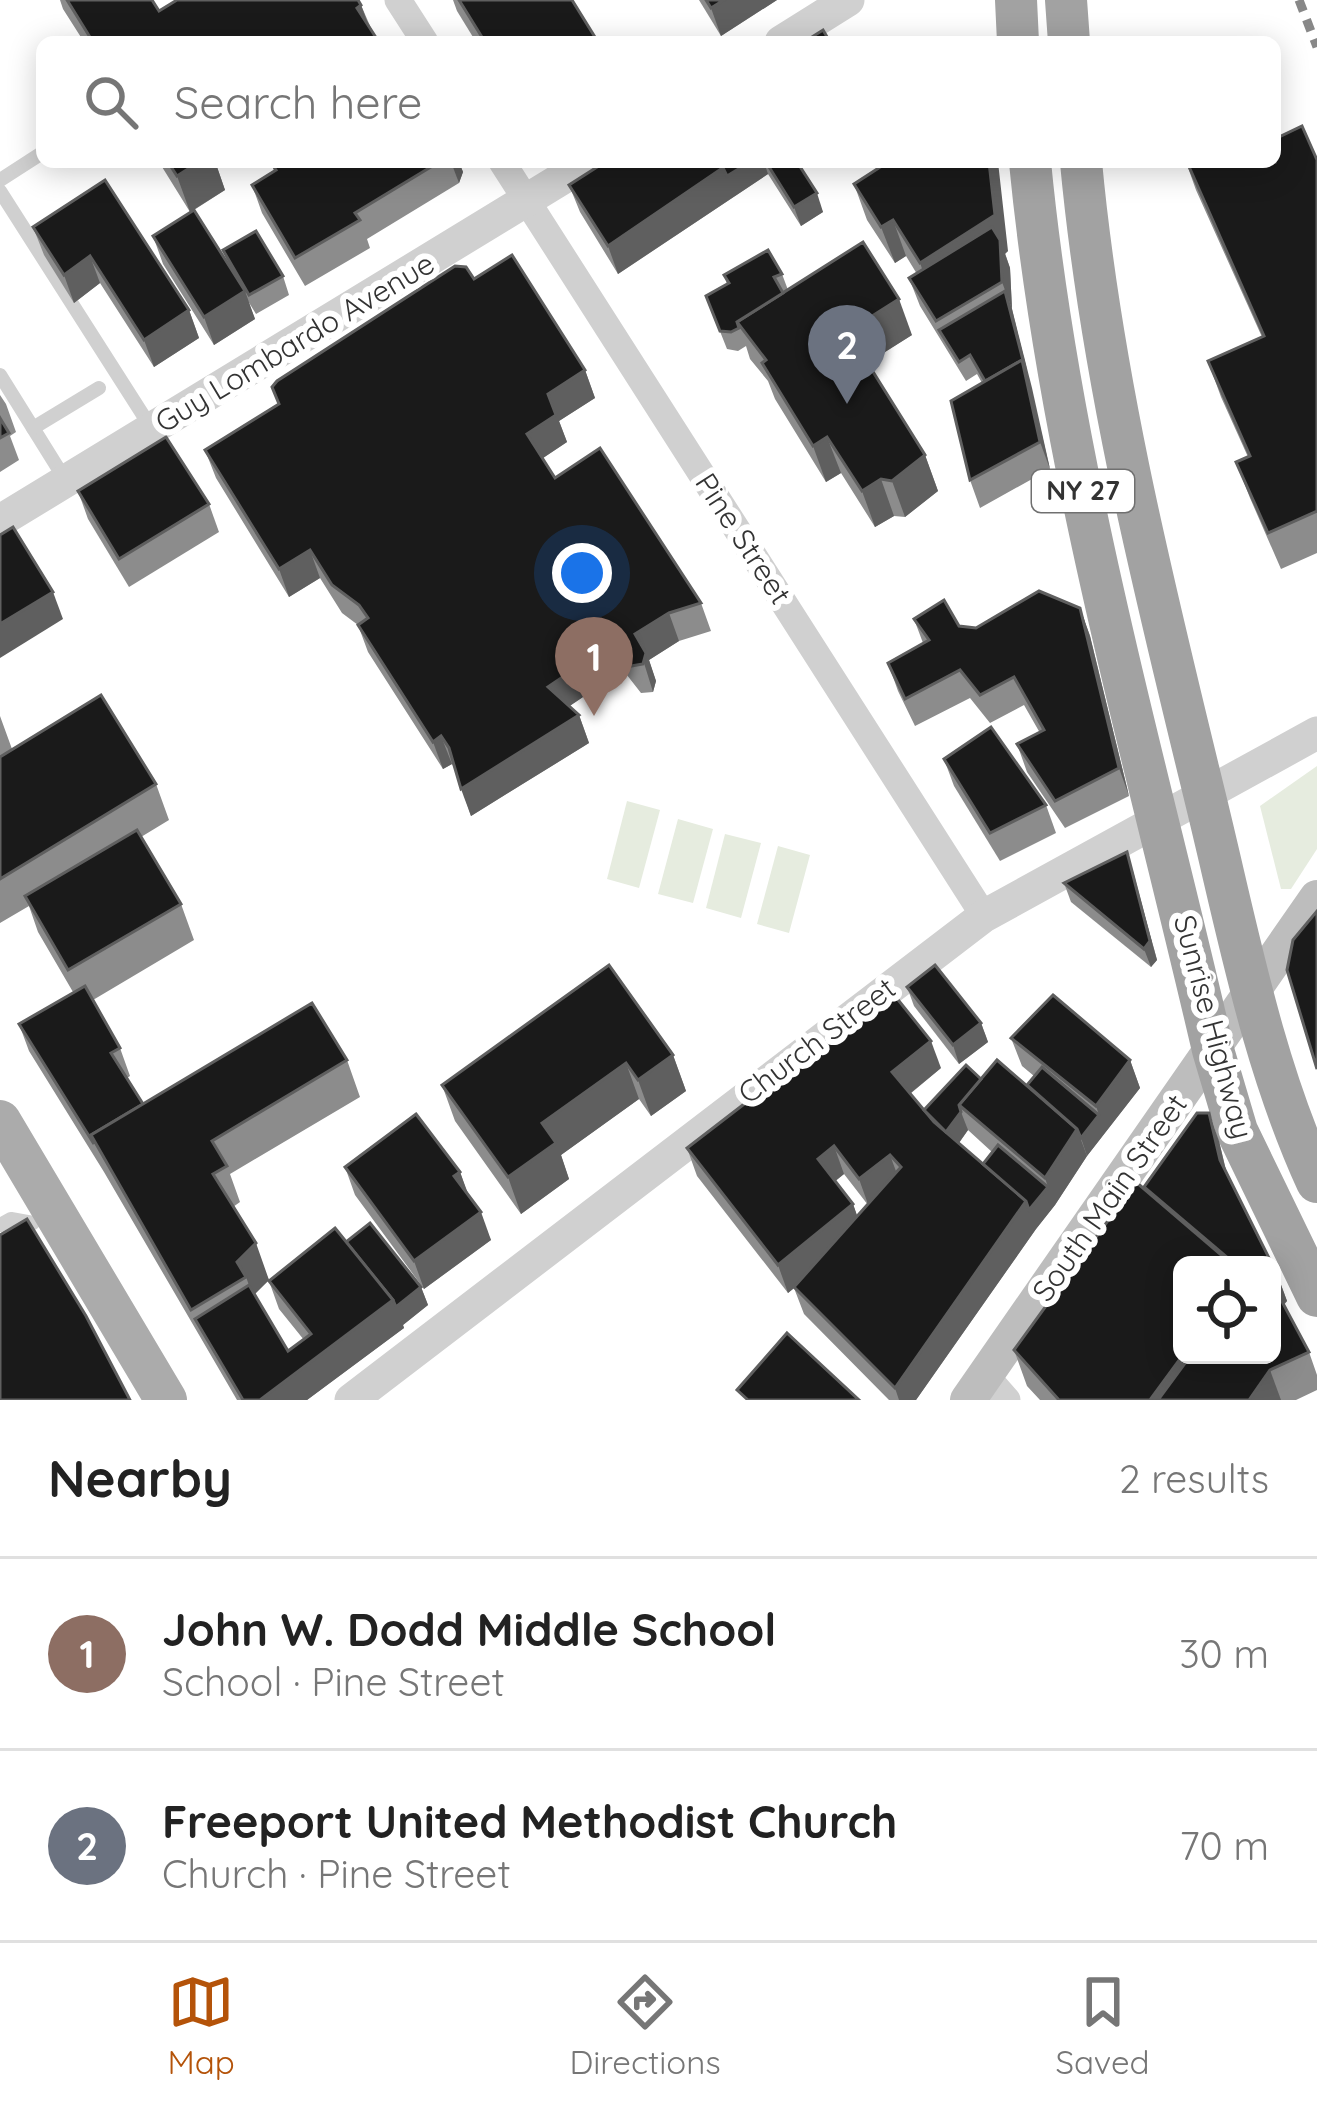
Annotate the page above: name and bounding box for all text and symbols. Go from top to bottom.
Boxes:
search box [36,36,1281,168]
icon: search [78,69,144,135]
text: Search here [174,74,422,130]
street label: Guy Lombardo Avenue [148,244,441,441]
pin: 2 [808,305,886,404]
street label: Pine Street [687,466,800,611]
road number: NY 27 [1032,470,1134,512]
your location [552,543,612,603]
pin: 1 [555,617,633,716]
street label: Sunrise Highway [1166,911,1262,1143]
street label: Church Street [730,969,903,1112]
street label: South Main Street [1024,1086,1195,1308]
map controls [1173,1256,1281,1364]
button: locate [1173,1256,1281,1364]
text: Nearby [48,1446,232,1510]
text: 2 results [1119,1454,1269,1503]
text: John W. Dodd Middle School [162,1601,776,1657]
text: 1 [79,1629,95,1678]
text: 30 m [1179,1629,1269,1678]
text: School · Pine Street [162,1657,505,1706]
text: Freeport United Methodist Church [162,1793,897,1849]
text: 2 [76,1821,98,1870]
text: 70 m [1180,1821,1269,1870]
text: Church · Pine Street [162,1849,511,1898]
tab: Map [167,1969,235,2082]
tab: Directions [569,1969,721,2082]
tab: Saved [1056,1969,1150,2082]

